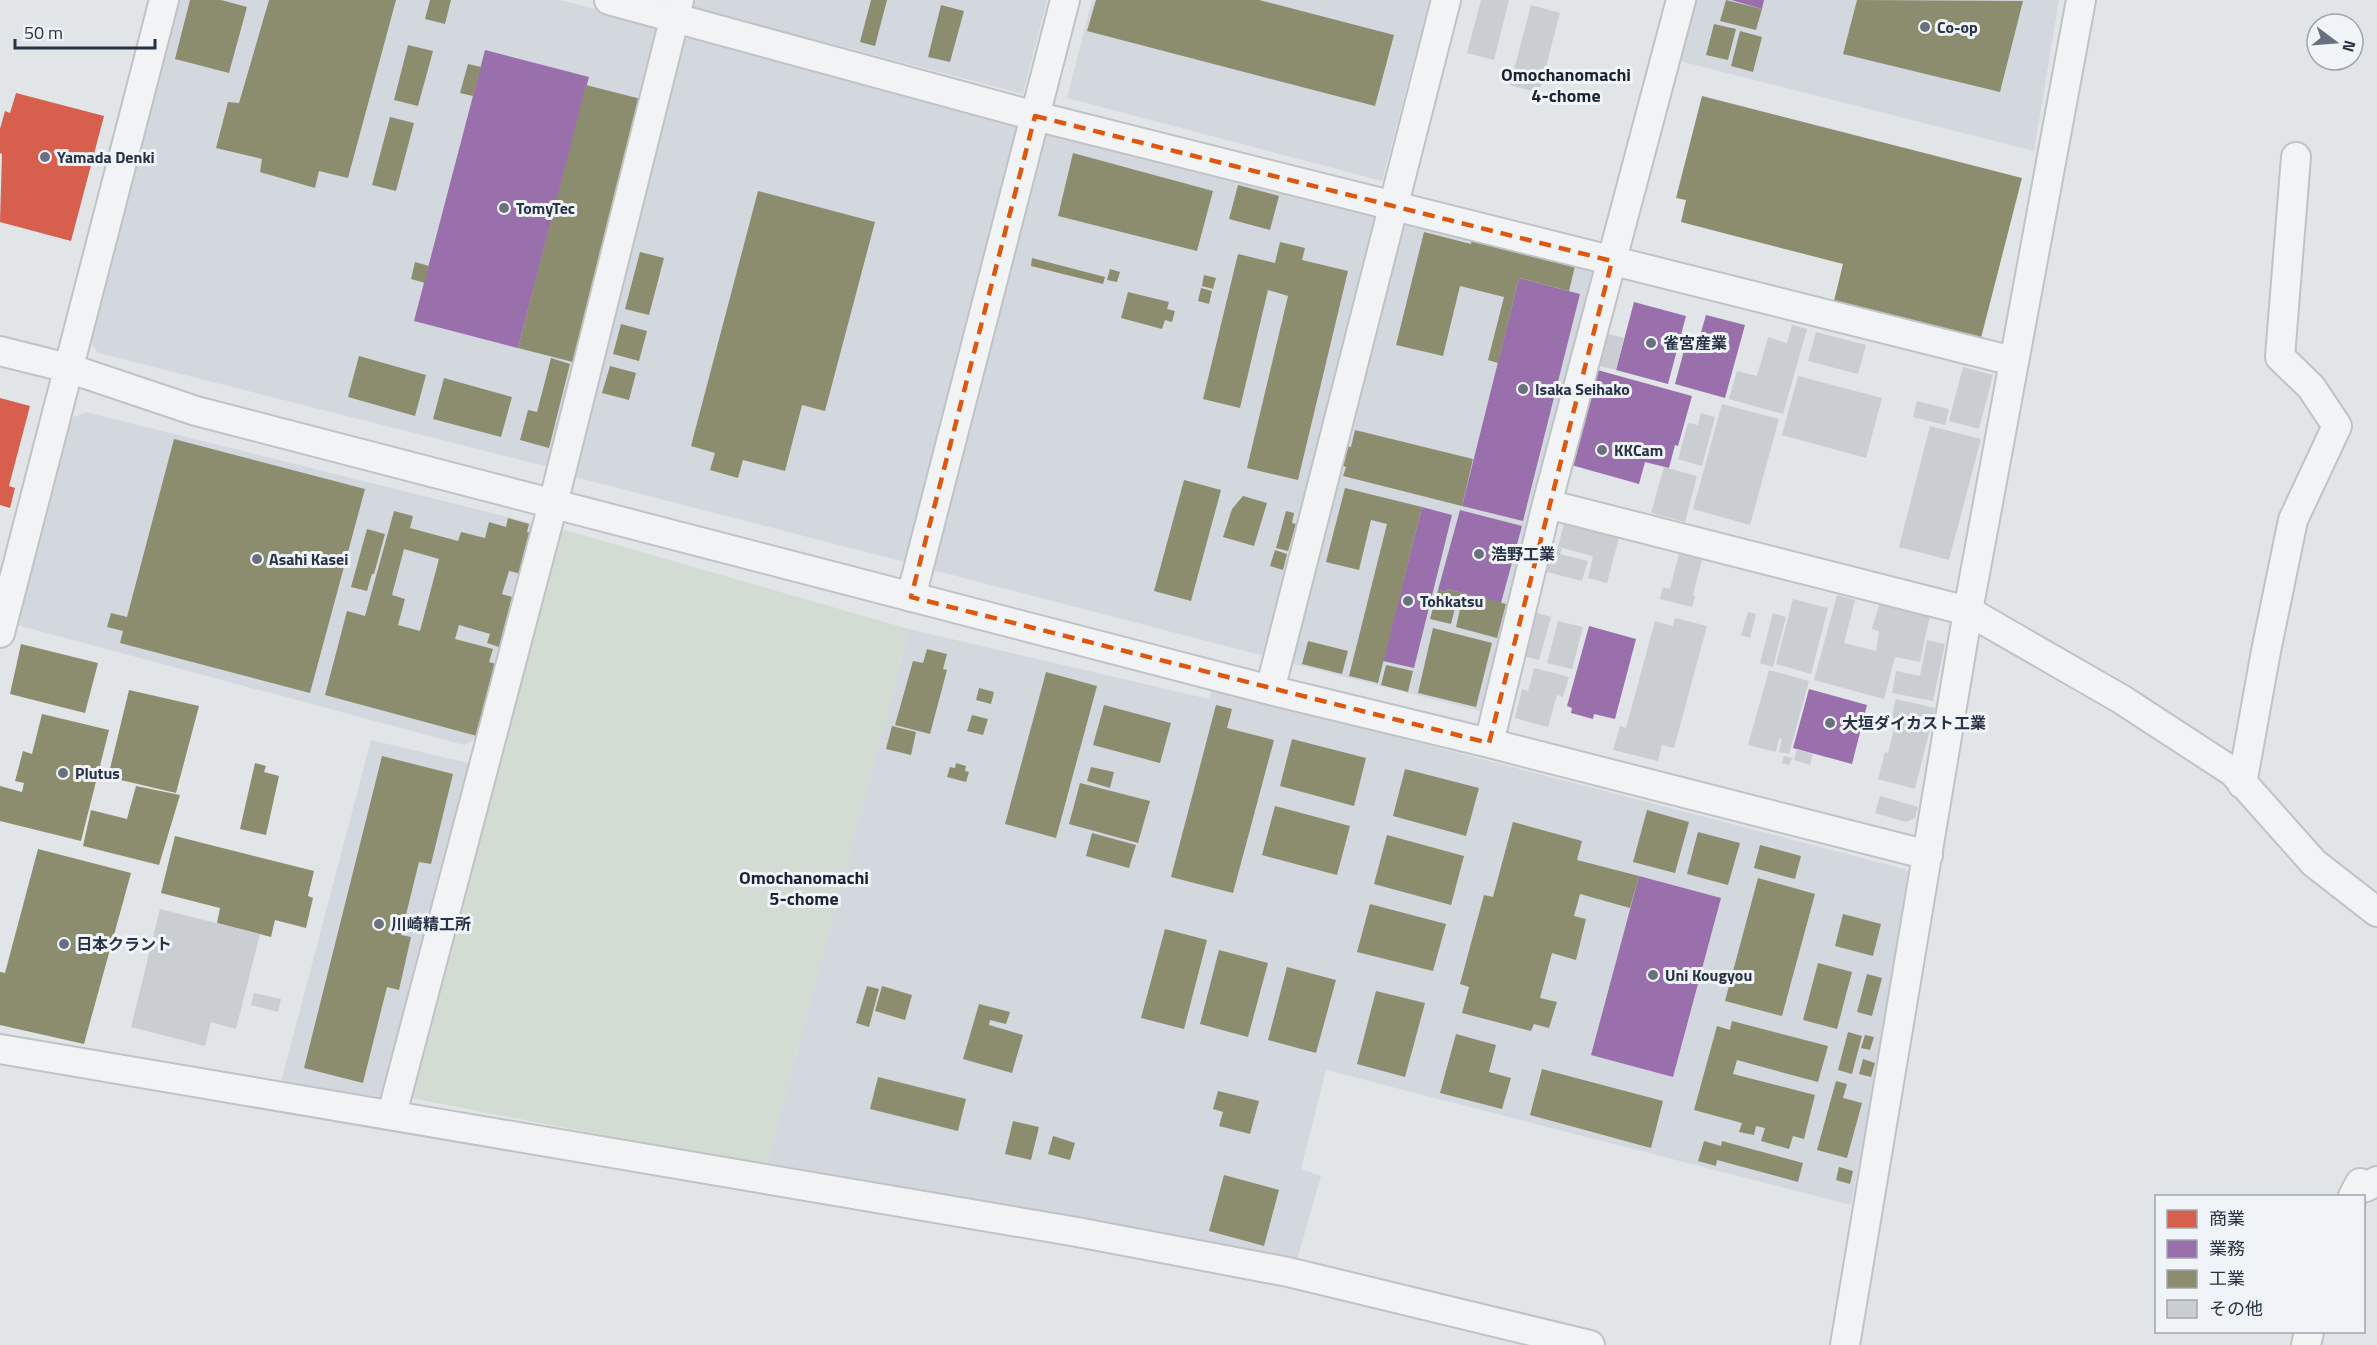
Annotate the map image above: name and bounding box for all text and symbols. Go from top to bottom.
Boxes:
scale bar [15,12,154,50]
north arrow [2305,12,2365,72]
place label: Co-op [1937,15,1978,39]
text: 50 m [24,19,63,46]
marker: Co-op [1918,20,1932,34]
text: N [2336,37,2362,55]
district label: Omochanomachi 4-chome [1501,61,1631,109]
place label: Yamada Denki [57,145,155,169]
marker: Yamada Denki [38,150,52,164]
place label: TomyTec [516,196,575,220]
marker: TomyTec [497,201,511,215]
place label: 雀宮産業 [1663,331,1727,355]
marker: 雀宮産業 [1644,336,1658,350]
place label: Isaka Seihako [1535,377,1630,401]
marker: Isaka Seihako [1516,382,1530,396]
place label: KKCam [1614,438,1663,462]
marker: KKCam [1595,443,1609,457]
place label: 浩野工業 [1491,542,1555,566]
place label: Asahi Kasei [269,547,348,571]
marker: 浩野工業 [1472,547,1486,561]
marker: Asahi Kasei [250,552,264,566]
place label: Tohkatsu [1420,589,1483,613]
marker: Tohkatsu [1401,594,1415,608]
place label: 大垣ダイカスト工業 [1842,711,1986,735]
marker: 大垣ダイカスト工業 [1823,716,1837,730]
place label: Plutus [75,761,120,785]
marker: Plutus [56,766,70,780]
district label: Omochanomachi 5-chome [739,864,869,912]
place label: 川崎精工所 [391,912,471,936]
marker: 川崎精工所 [372,917,386,931]
place label: 日本クラント [76,932,172,956]
marker: 日本クラント [57,937,71,951]
place label: Uni Kougyou [1665,963,1752,987]
marker: Uni Kougyou [1646,968,1660,982]
legend [2155,1195,2365,1333]
text: 商業 [2209,1205,2245,1232]
text: 業務 [2209,1235,2245,1262]
text: 工業 [2209,1265,2245,1292]
text: その他 [2209,1295,2263,1322]

